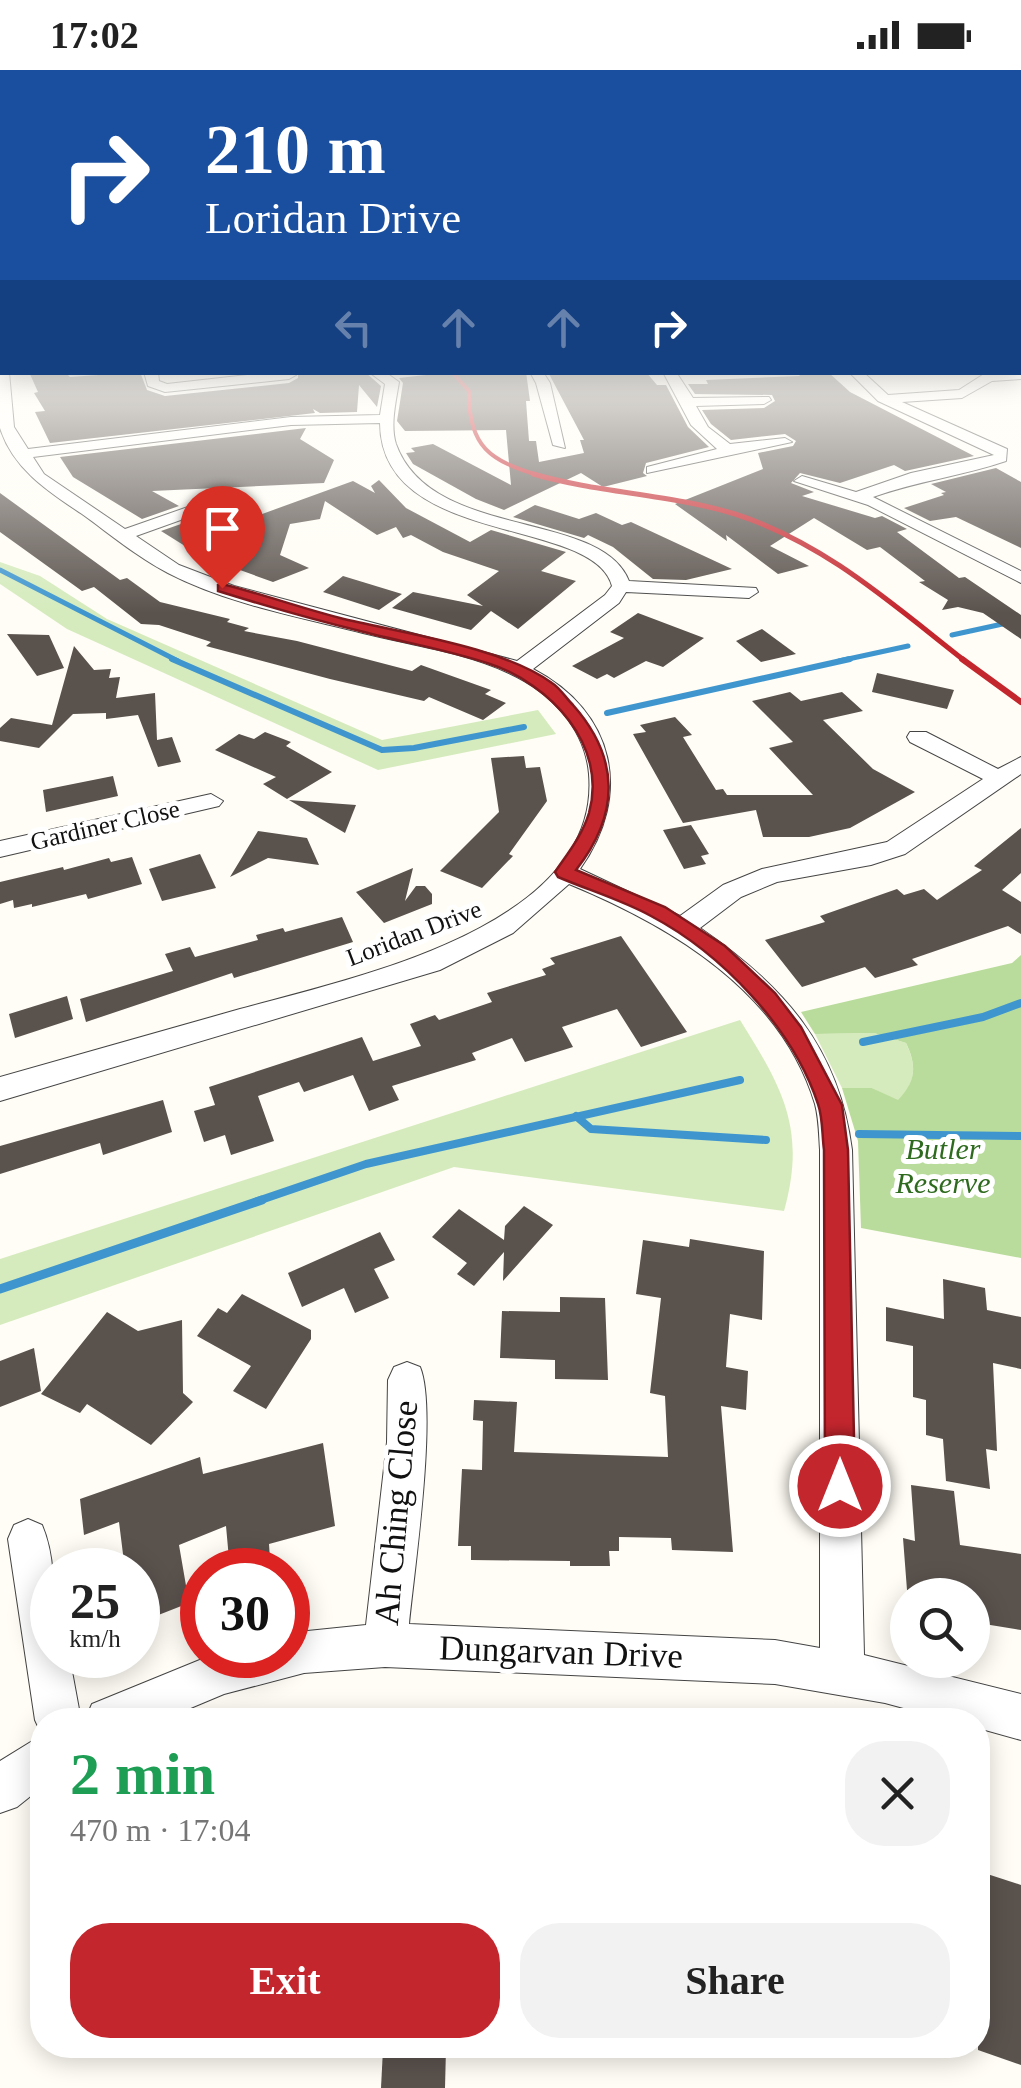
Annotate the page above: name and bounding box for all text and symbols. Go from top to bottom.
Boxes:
text: 17:02 [50,14,139,56]
icon: right [40,110,170,240]
text: 210 m [205,111,386,188]
text: Loridan Drive [205,193,461,243]
icon: left [326,300,381,355]
icon: ahead [431,300,486,355]
icon: ahead [536,300,591,355]
icon: right [641,300,696,355]
pin [180,486,265,589]
icon: arrive [195,501,250,556]
street label: Gardiner Close [28,795,182,855]
street label: Loridan Drive [343,895,485,971]
park label: Butler Reserve [895,1132,990,1199]
street label: Ah Ching Close [367,1399,425,1627]
position arrow [788,1434,892,1538]
speed limit sign: 30 [180,1548,310,1678]
text: 25 [70,1573,120,1629]
map controls [890,1578,990,1678]
button: search [890,1578,990,1678]
text: km/h [69,1625,121,1652]
street label: Dungarvan Drive [438,1628,684,1676]
text: 2 min [70,1741,215,1807]
button: close [845,1741,950,1846]
text: 470 m · 17:04 [70,1812,250,1848]
button: Exit [70,1923,500,2038]
button: Share [520,1923,950,2038]

